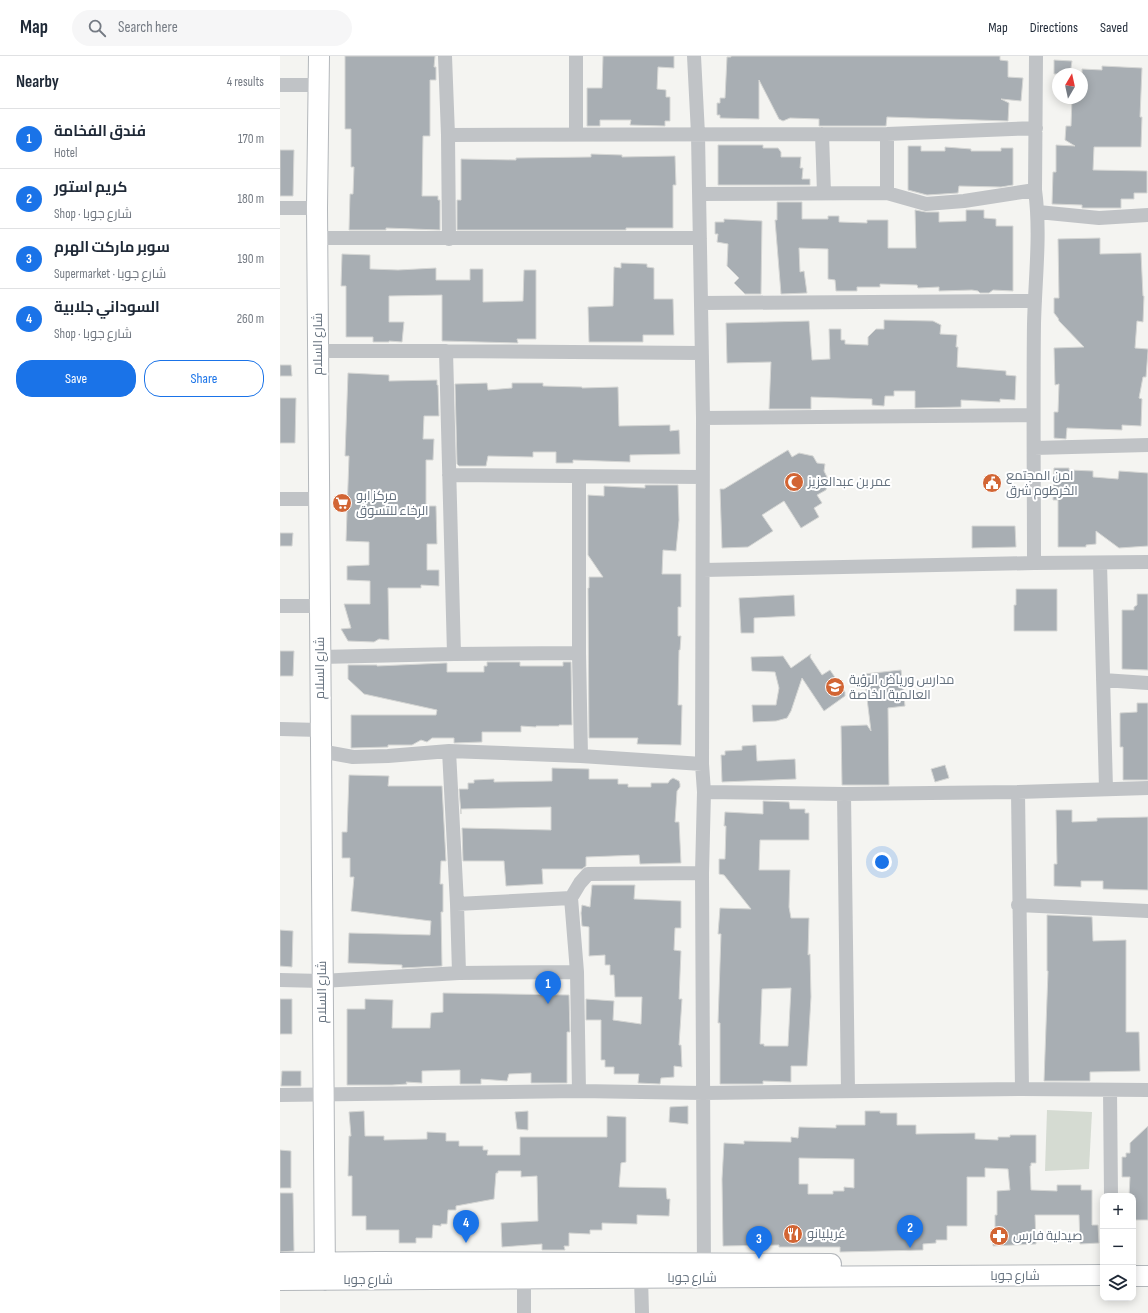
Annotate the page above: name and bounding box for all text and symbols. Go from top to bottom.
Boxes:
search box [72,10,352,46]
text: Map [20,16,48,39]
icon: search [86,17,108,39]
text: Search here [118,18,178,37]
text: Map [988,19,1008,36]
text: Directions [1030,19,1078,36]
text: Saved [1100,19,1128,36]
north arrow [1052,68,1088,104]
text: Nearby [16,72,59,92]
text: 4 results [227,74,264,90]
text: فندق الفخامة [54,122,146,141]
text: 1 [26,131,32,147]
text: 170 m [238,131,264,147]
text: Hotel [54,145,78,161]
text: كريم استور [54,178,127,197]
text: 2 [26,191,32,207]
text: 180 m [238,191,264,207]
text: Shop · شارع جوبا [54,206,132,222]
text: سوبر ماركت الهرم [54,238,170,257]
text: 3 [26,251,32,267]
text: 190 m [237,251,264,267]
text: Supermarket · شارع جوبا [54,266,166,282]
text: السوداني جلابية [54,298,160,317]
text: 4 [26,311,32,327]
text: 260 m [237,311,264,327]
street label: شارع السلام [310,313,327,375]
text: Shop · شارع جوبا [54,326,132,342]
button: Save [16,360,136,397]
button: Share [144,360,264,397]
place label: امن المجتمع الخرطوم شرق [1006,468,1078,500]
mosque icon: عمر بن عبدالعزيز [783,471,805,493]
public building icon: امن المجتمع الخرطوم شرق [981,472,1003,494]
place label: عمر بن عبدالعزيز [807,474,891,490]
place label: مركز ابو الرخاء للتسوق [356,488,428,519]
supermarket icon: مركز ابو الرخاء للتسوق [331,492,353,514]
street label: شارع السلام [312,637,329,699]
place label: مدارس ورياض الرؤية العالمية الخاصة [849,672,954,703]
school or university icon: مدارس ورياض الرؤية العالمية الخاصة [824,676,846,698]
your location [872,852,892,872]
street label: شارع السلام [314,961,331,1023]
pin: 1 [535,971,561,1004]
map controls [1100,1193,1136,1301]
button: + [1100,1193,1136,1229]
pin: 4 [453,1210,479,1243]
pin: 2 [897,1215,923,1248]
restaurant icon: غريليانو [782,1223,804,1245]
pharmacy icon: صيدلية فارس [988,1225,1010,1247]
pin: 3 [746,1226,772,1259]
place label: غريليانو [807,1226,846,1242]
place label: صيدلية فارس [1013,1228,1082,1244]
button: − [1100,1229,1136,1265]
button: layers [1100,1265,1136,1301]
street label: شارع جوبا [990,1268,1040,1284]
street label: شارع جوبا [667,1270,717,1286]
street label: شارع جوبا [343,1272,393,1288]

